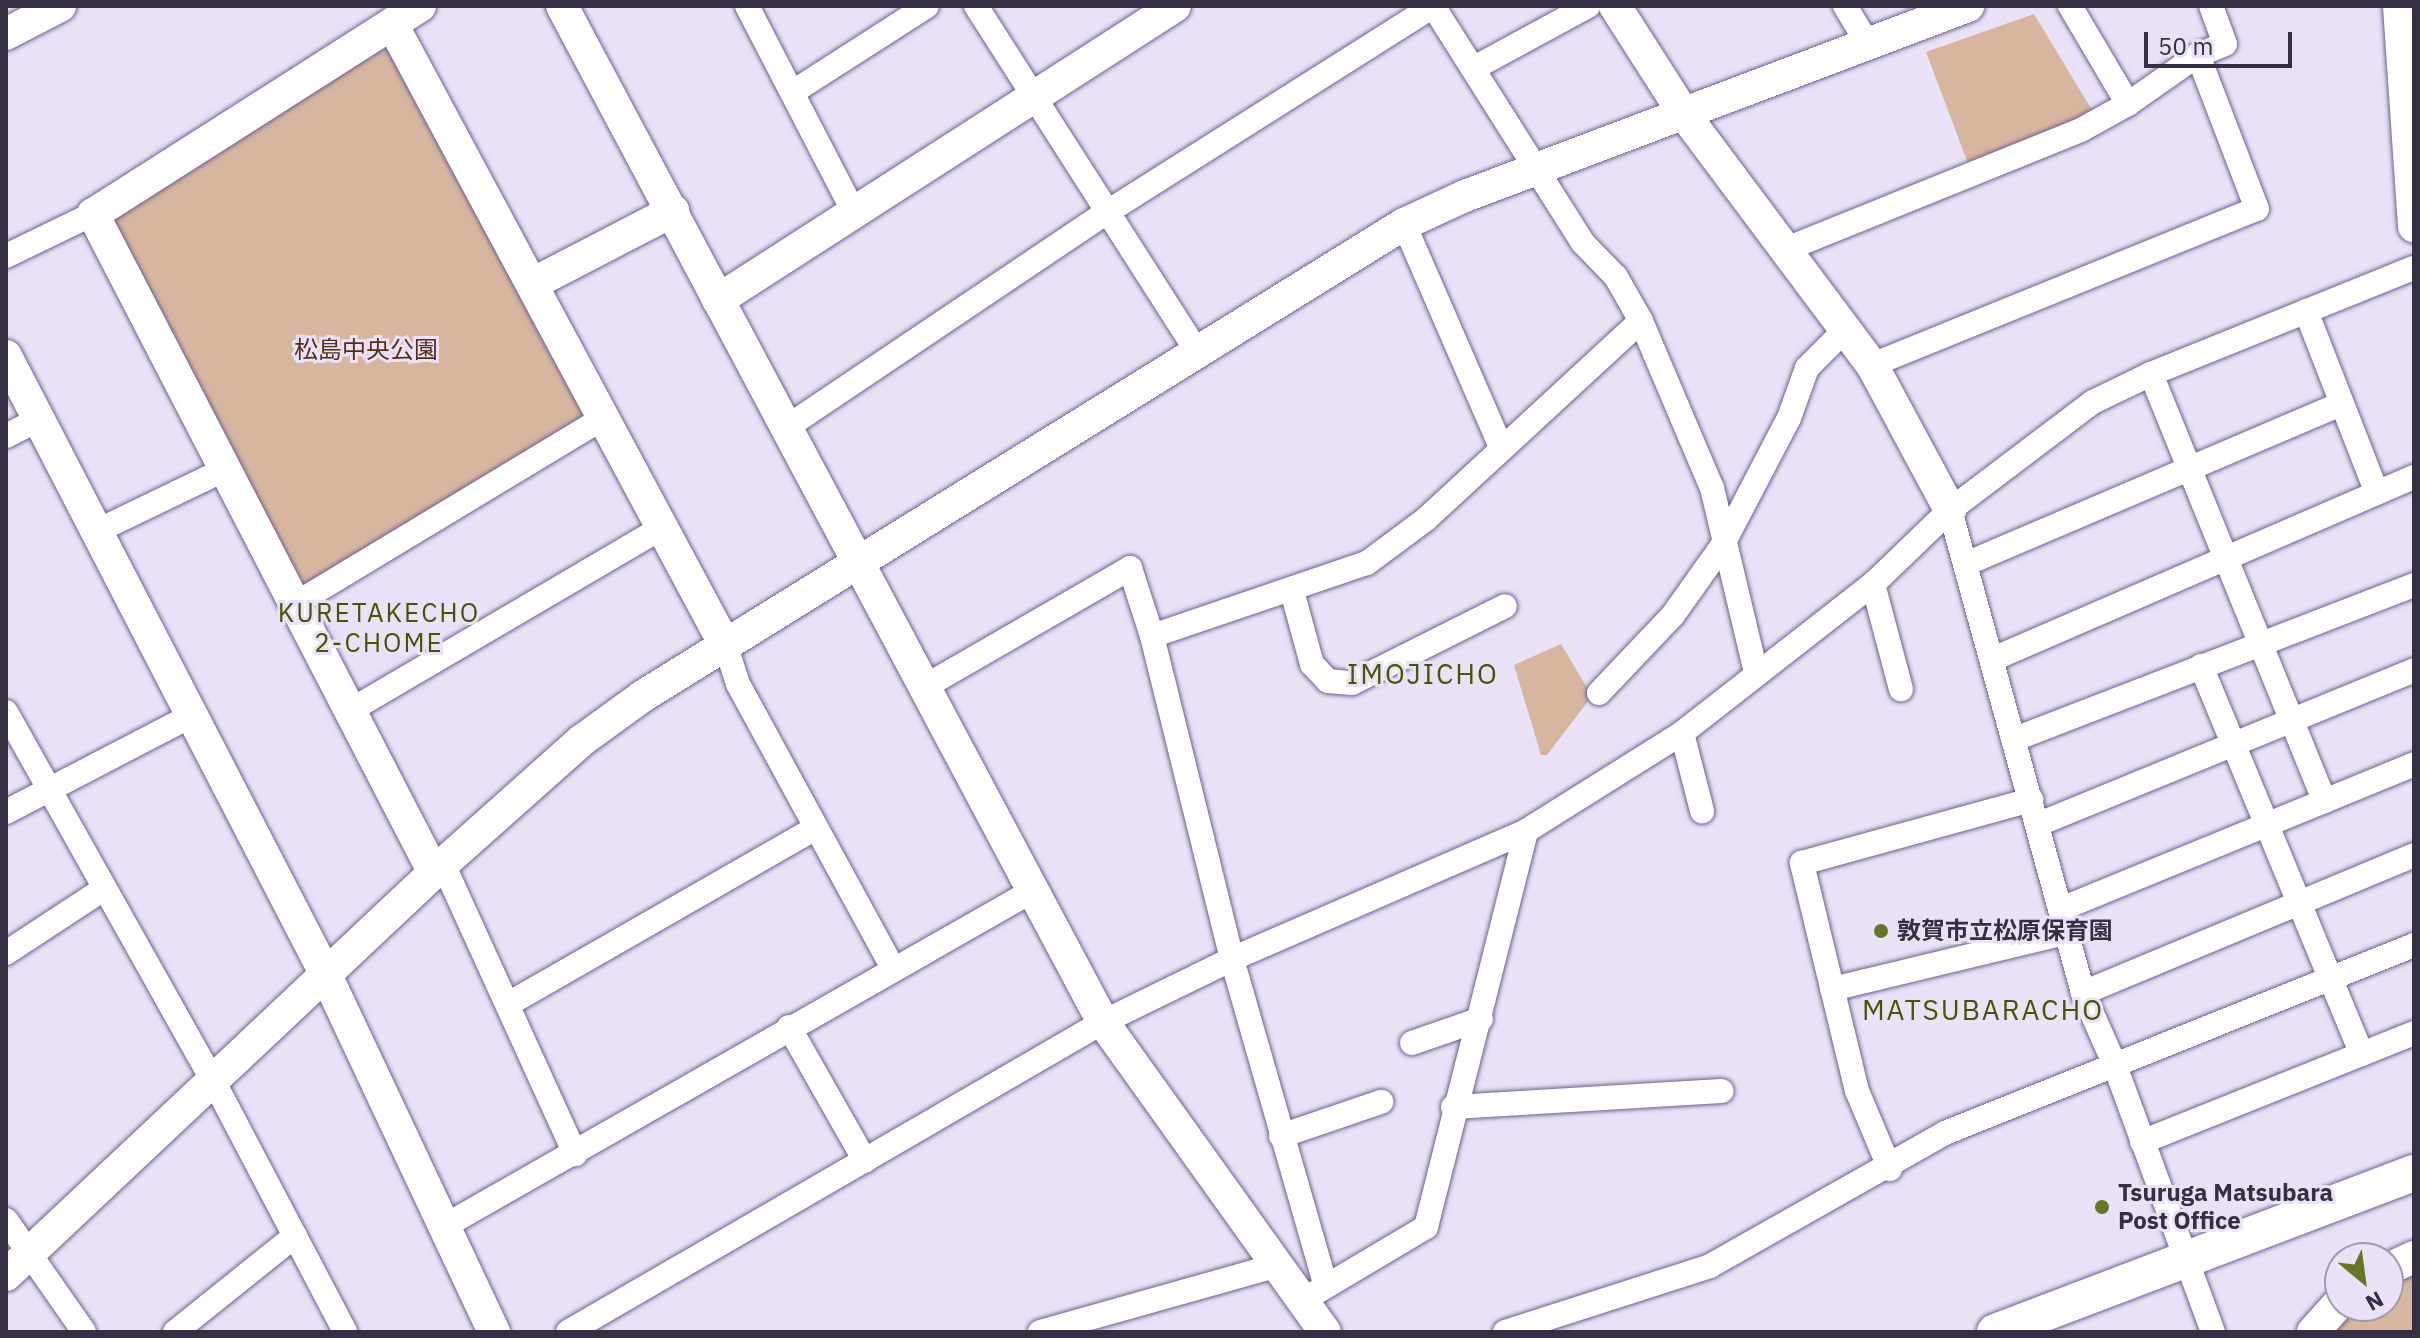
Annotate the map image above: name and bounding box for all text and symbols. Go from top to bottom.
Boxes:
scale bar [2148,16,2296,66]
text: 50 m [2158,30,2213,62]
park label: 松島中央公園 [294,336,438,364]
district label: KURETAKECHO 2-CHOME [278,597,480,658]
district label: IMOJICHO [1347,657,1499,691]
place label: 敦賀市立松原保育園 [1897,917,2113,945]
marker: 敦賀市立松原保育園 [1872,922,1890,940]
district label: MATSUBARACHO [1862,993,2104,1027]
place label: Tsuruga Matsubara Post Office [2118,1179,2333,1235]
marker: Tsuruga Matsubara Post Office [2093,1198,2111,1216]
north arrow [2324,1242,2404,1322]
text: N [2361,1285,2389,1318]

